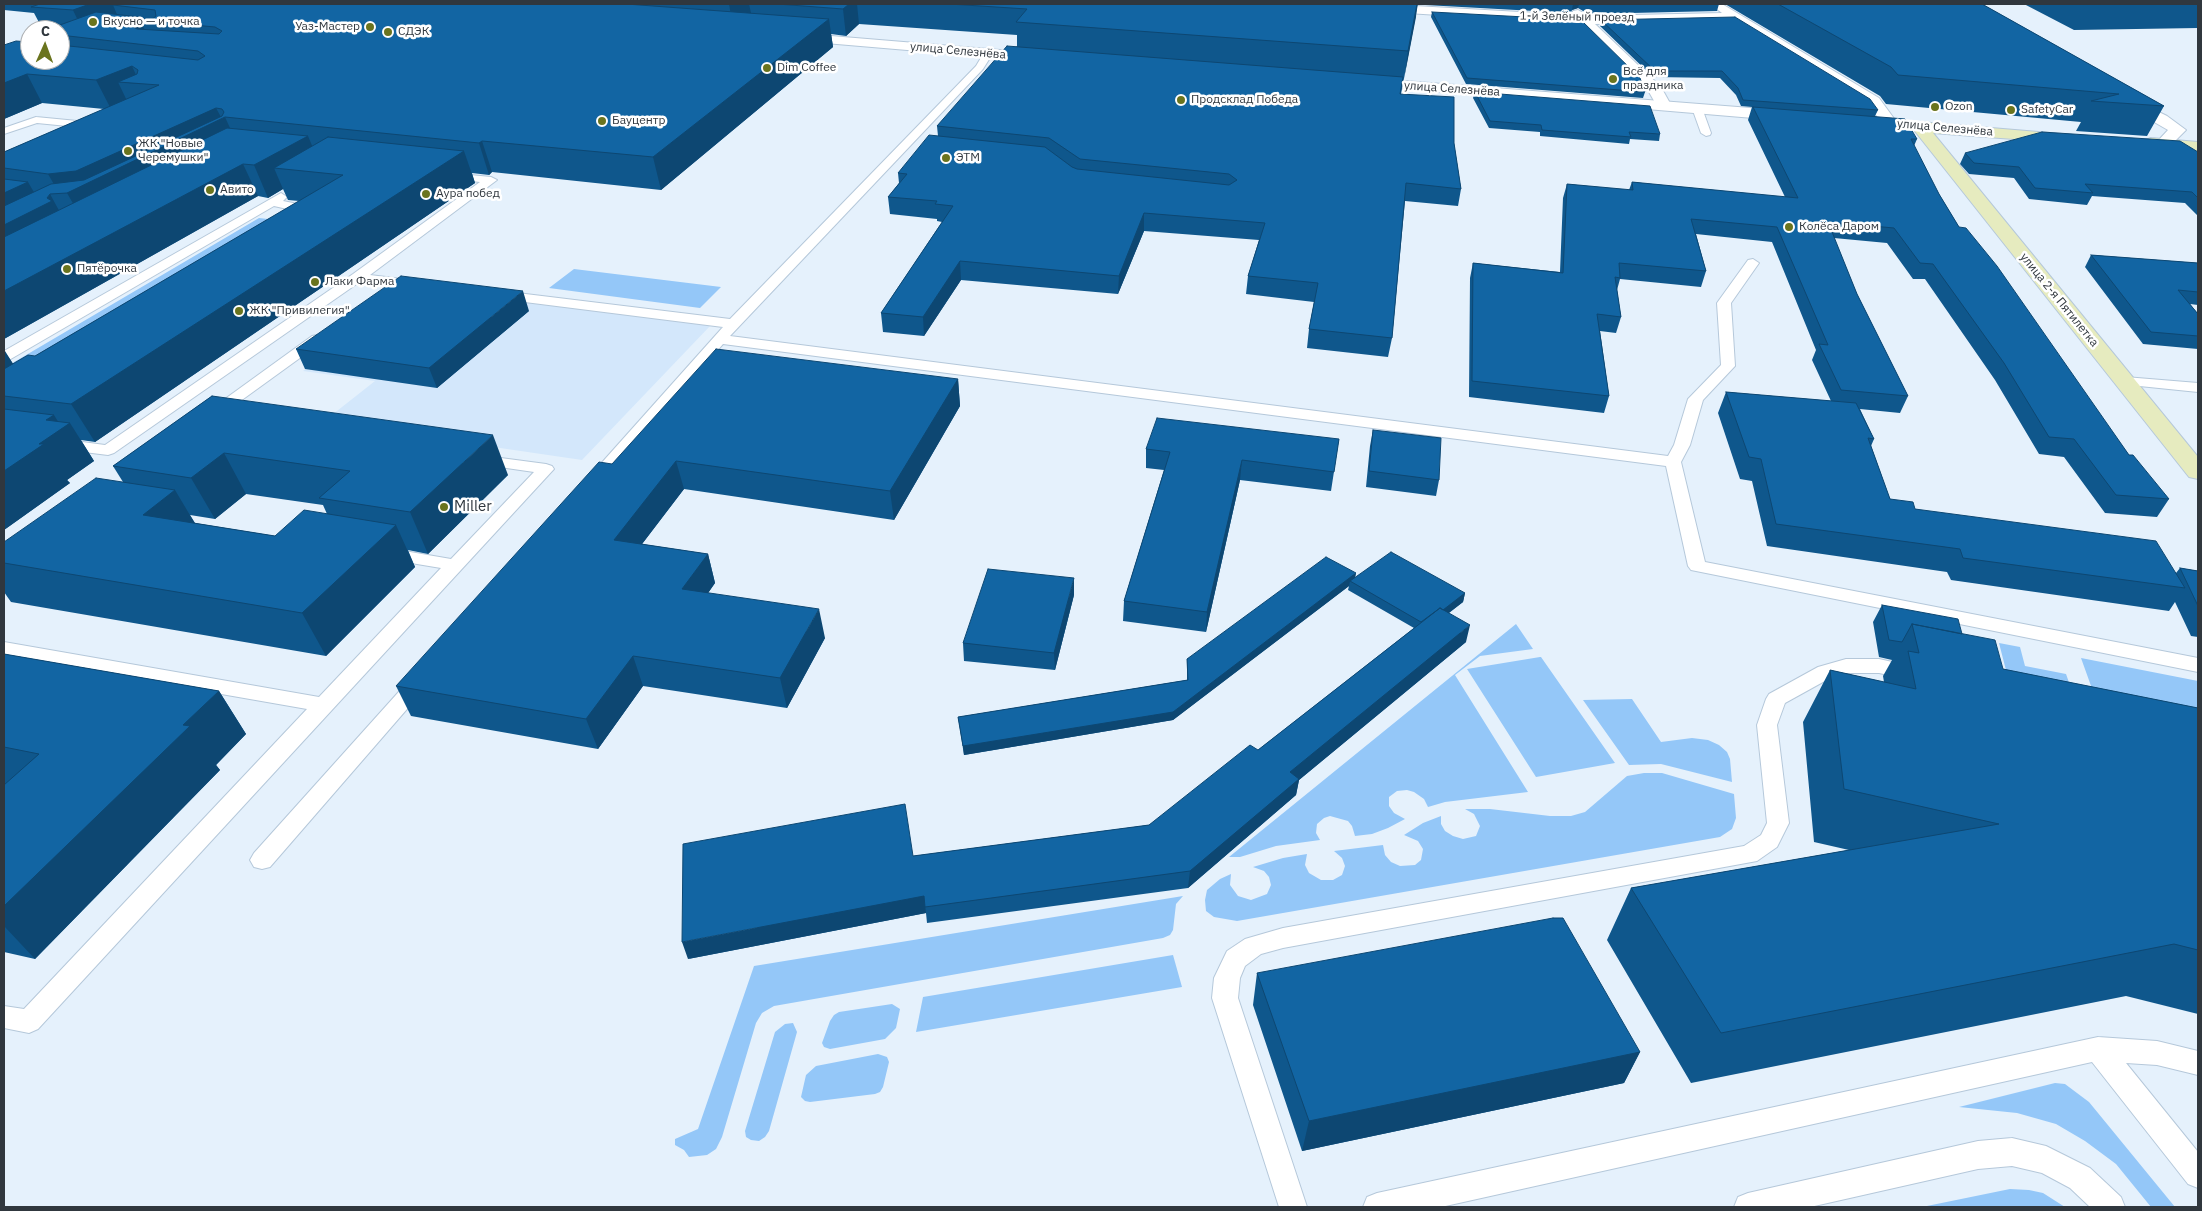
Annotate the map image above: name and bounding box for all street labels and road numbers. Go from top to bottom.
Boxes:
street label: 1-й Зелёный проезд [1519,9,1635,25]
street label: улица Селезнёва [909,40,1007,62]
street label: улица Селезнёва [1404,78,1500,100]
street label: улица Селезнёва [1896,117,1994,139]
street label: улица 2-я Пятилетка [2017,250,2101,350]

